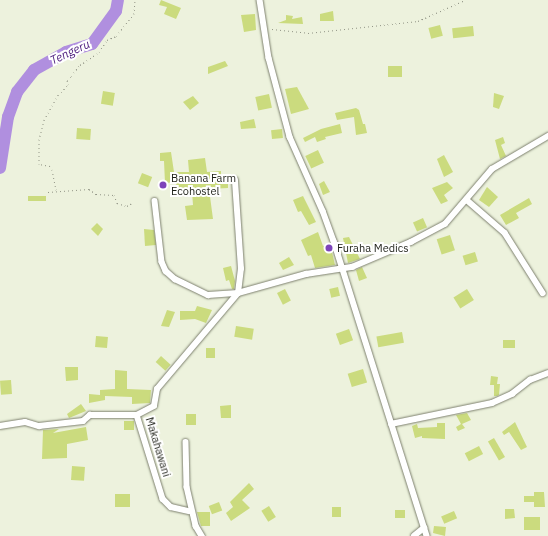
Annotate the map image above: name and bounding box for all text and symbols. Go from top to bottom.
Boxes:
water label: Tengeru [48,37,92,67]
place label: Banana Farm Ecohostel [171,172,236,198]
marker: Banana Farm Ecohostel [158,180,168,190]
place label: Furaha Medics [337,241,409,255]
marker: Furaha Medics [324,243,334,253]
street label: Makahawani [143,416,173,478]

